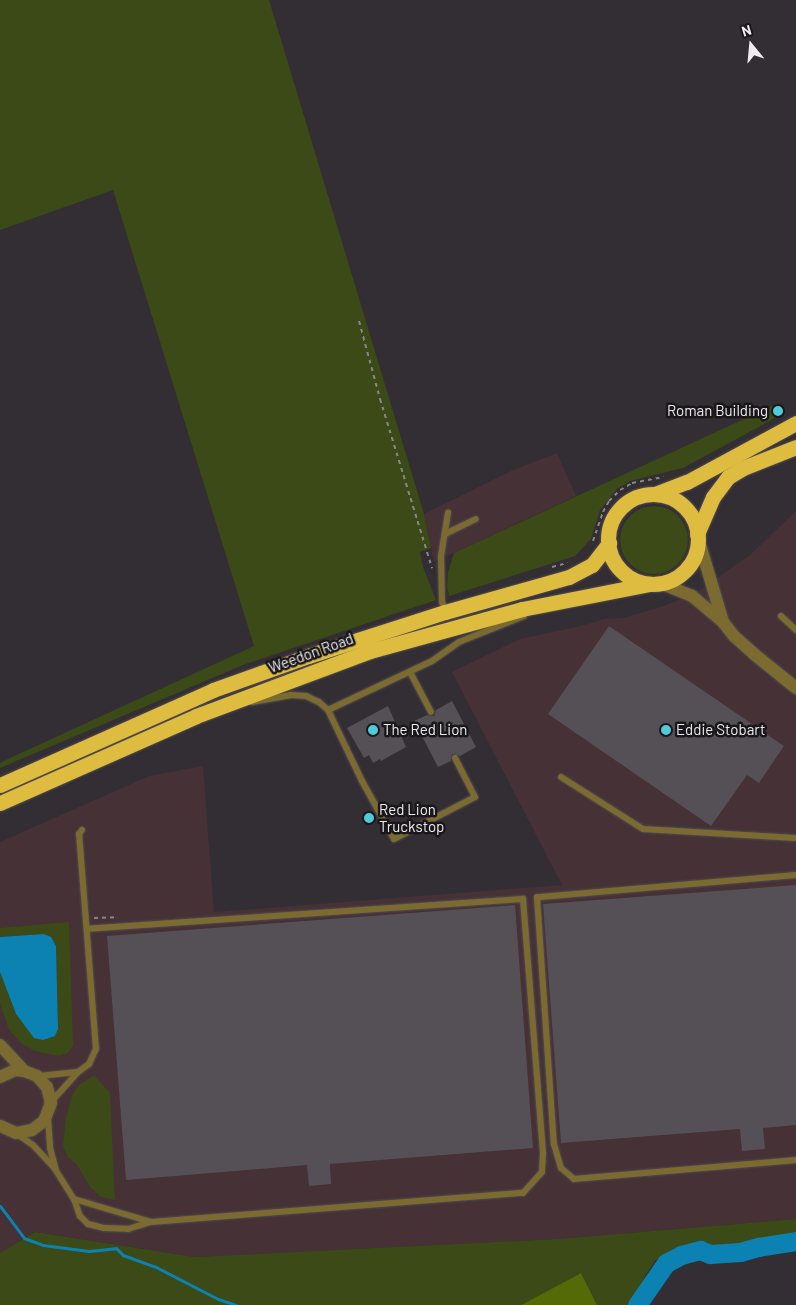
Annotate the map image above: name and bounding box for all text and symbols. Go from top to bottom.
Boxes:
north arrow [726,20,776,70]
text: N [740,21,753,40]
place label: Roman Building [667,402,768,420]
marker: Roman Building [772,405,784,417]
street label: Weedon Road [266,629,356,677]
place label: The Red Lion [383,721,467,739]
place label: Eddie Stobart [676,721,765,739]
marker: The Red Lion [367,724,379,736]
marker: Eddie Stobart [660,724,672,736]
place label: Red Lion Truckstop [379,800,444,835]
marker: Red Lion Truckstop [363,812,375,824]

